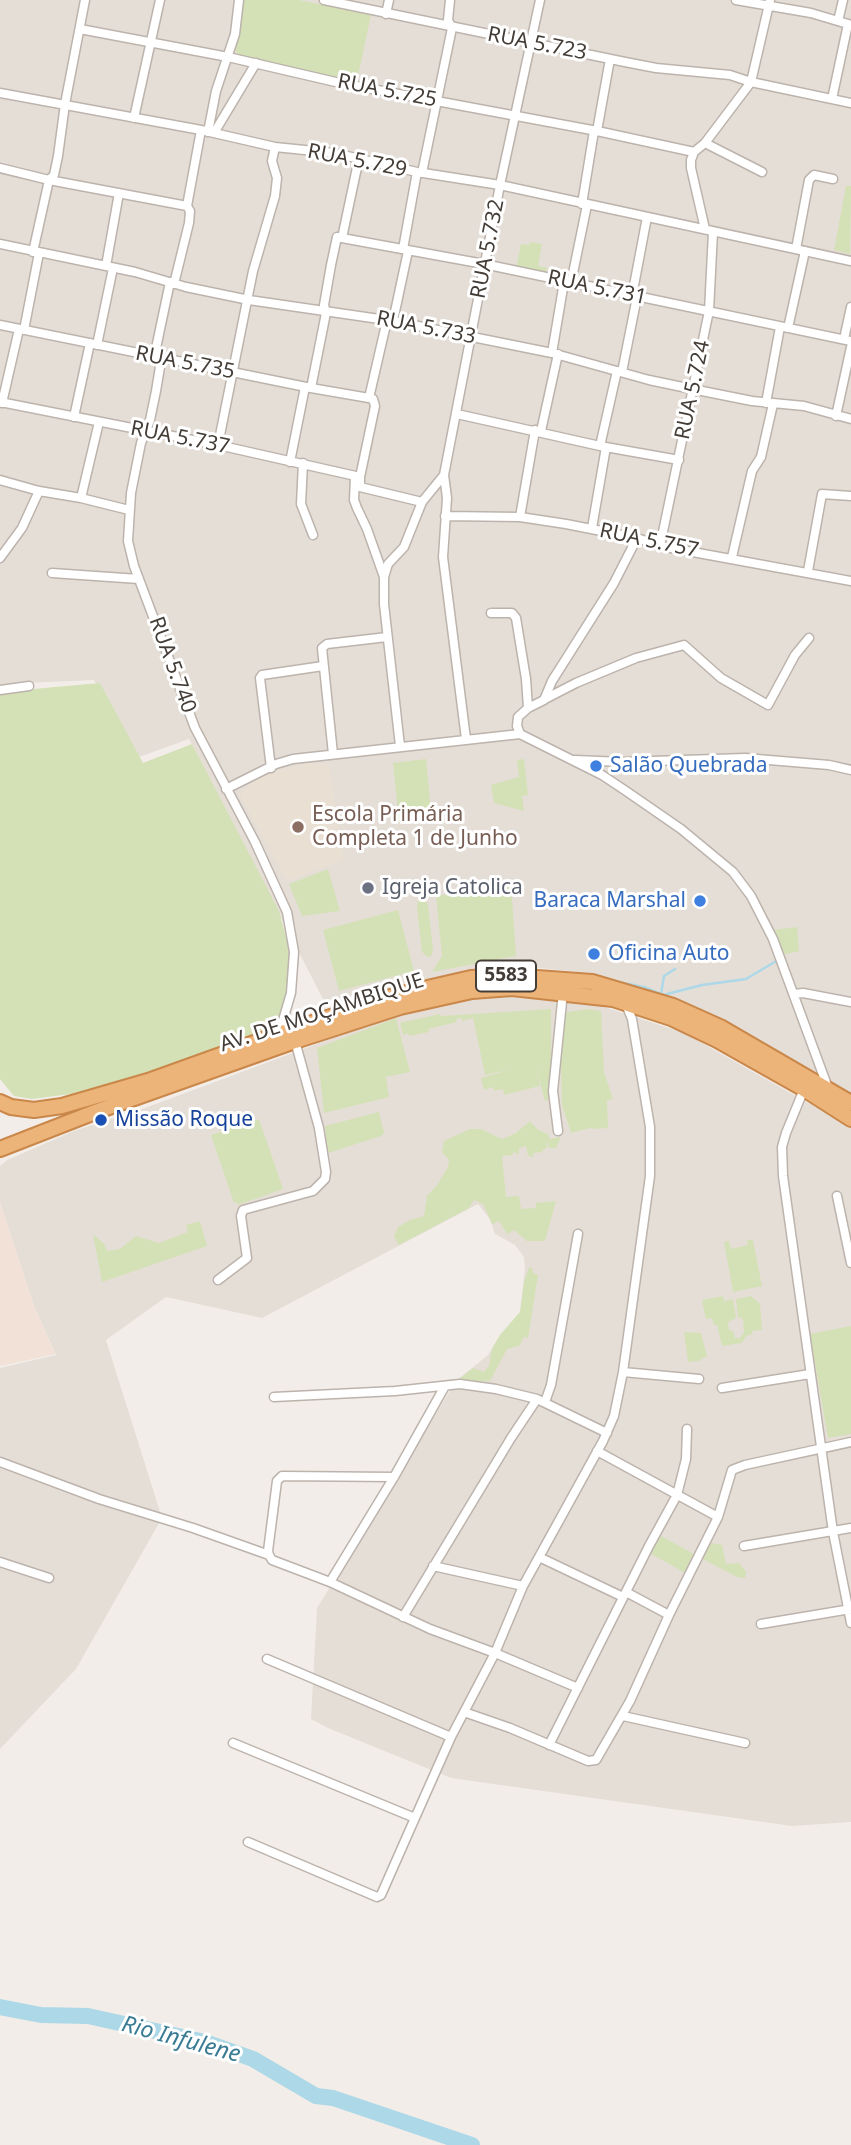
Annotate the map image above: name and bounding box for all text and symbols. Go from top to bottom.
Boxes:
street label: RUA 5.723 [485,22,589,66]
street label: RUA 5.725 [335,69,439,113]
street label: RUA 5.729 [305,139,409,183]
street label: RUA 5.732 [466,197,510,301]
street label: RUA 5.731 [545,265,649,311]
street label: RUA 5.733 [374,306,478,350]
street label: RUA 5.724 [670,338,716,442]
street label: RUA 5.735 [133,341,237,385]
street label: RUA 5.737 [128,416,232,460]
street label: RUA 5.757 [597,518,701,564]
street label: RUA 5.740 [143,613,201,717]
place label: Salão Quebrada [610,753,768,779]
marker: Salão Quebrada [588,758,604,774]
place label: Escola Primária Completa 1 de Junho [312,802,518,852]
marker: Escola Primária Completa 1 de Junho [290,819,306,835]
place label: Igreja Catolica [382,875,523,901]
marker: Igreja Catolica [360,880,376,896]
place label: Baraca Marshal [533,888,686,914]
marker: Baraca Marshal [692,893,708,909]
place label: Oficina Auto [608,941,729,967]
marker: Oficina Auto [586,946,602,962]
road number: 5583 [476,960,536,992]
street label: AV. DE MOÇAMBIQUE [217,968,427,1058]
place label: Missão Roque [115,1107,253,1133]
marker: Missão Roque [93,1112,109,1128]
water label: Rio Infulene [119,2011,243,2069]

